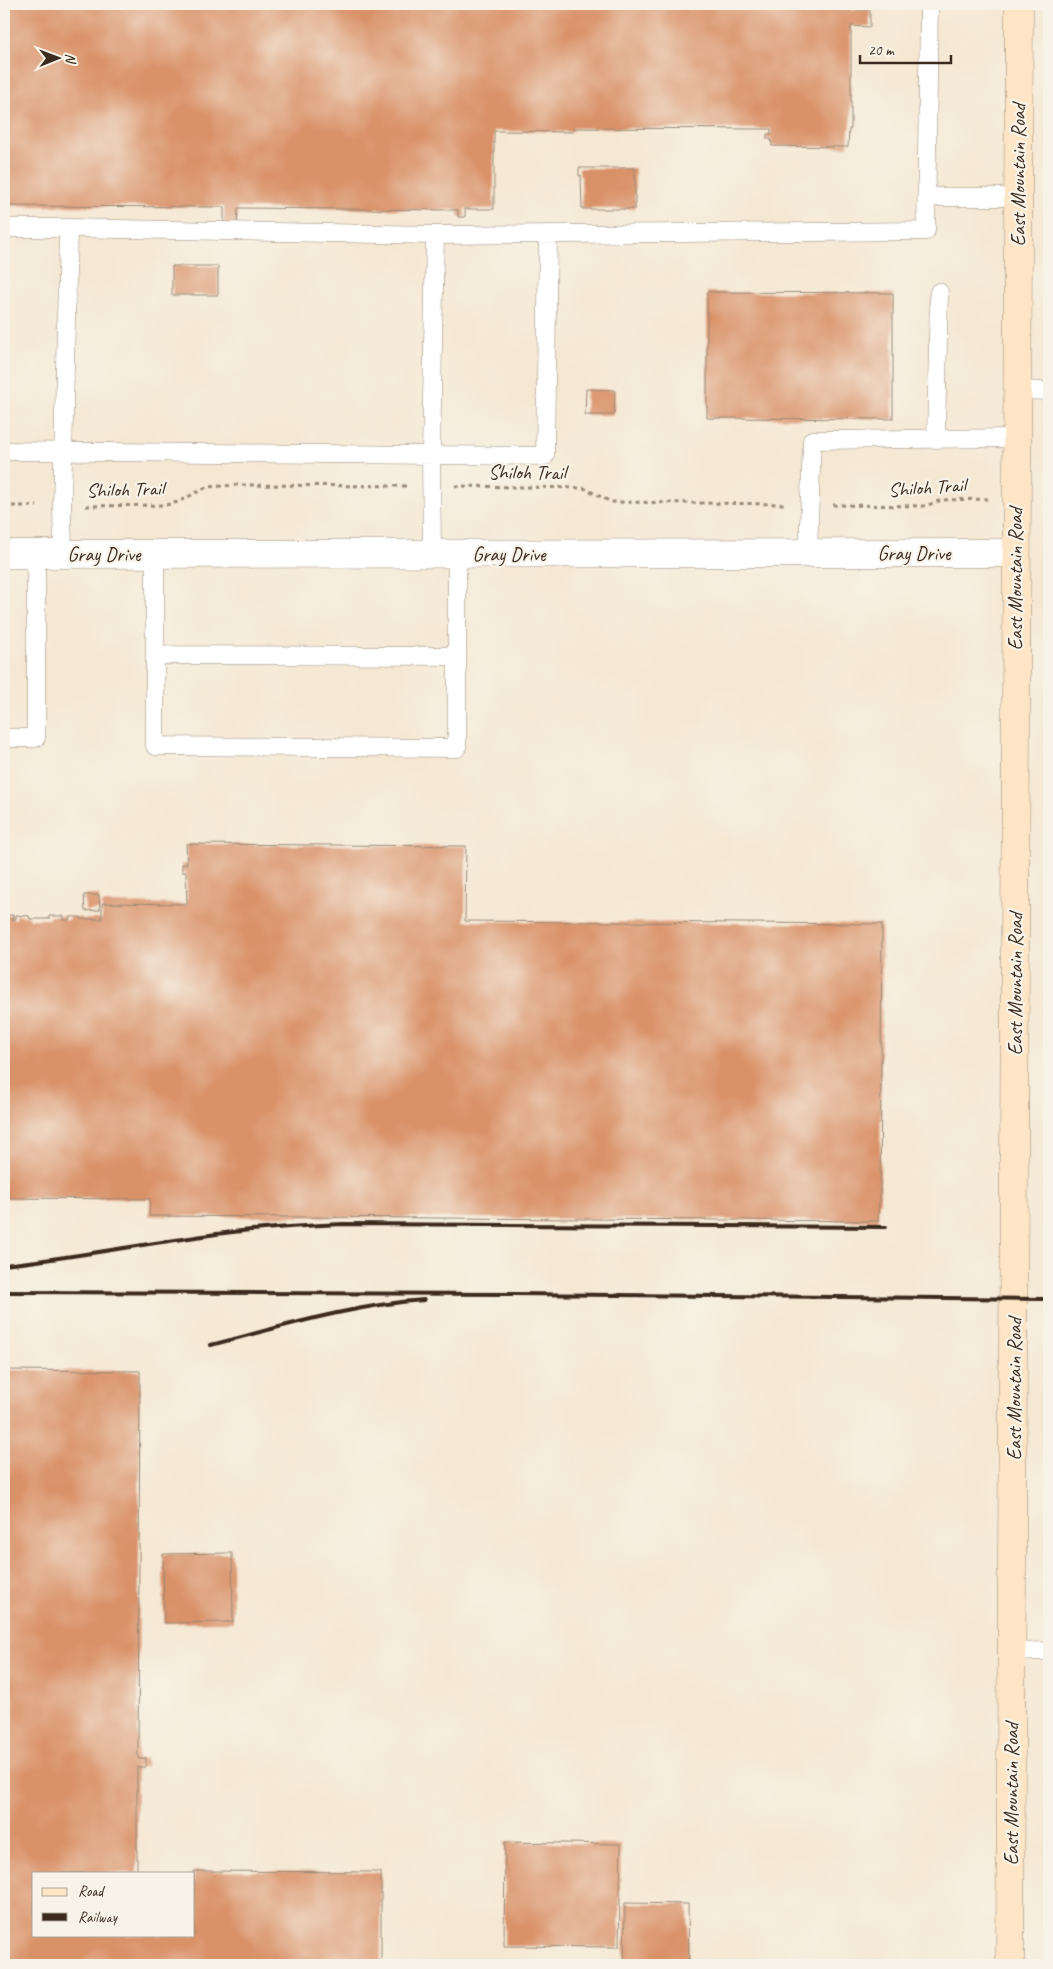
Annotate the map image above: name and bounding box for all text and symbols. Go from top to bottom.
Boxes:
north arrow [32,32,82,82]
scale bar [860,32,952,64]
text: 20 m [868,41,895,60]
text: N [62,53,79,65]
street label: East Mountain Road [1006,101,1031,246]
street label: Shiloh Trail [488,460,569,485]
street label: Shiloh Trail [887,472,970,503]
street label: Shiloh Trail [86,476,168,503]
street label: East Mountain Road [1003,505,1028,650]
street label: Gray Drive [878,541,952,566]
street label: Gray Drive [68,542,142,567]
street label: Gray Drive [473,542,547,567]
street label: East Mountain Road [1003,910,1028,1055]
street label: East Mountain Road [1002,1315,1027,1460]
street label: East Mountain Road [999,1720,1024,1865]
legend [32,1872,195,1936]
text: Road [78,1882,105,1901]
text: Railway [78,1908,119,1927]

